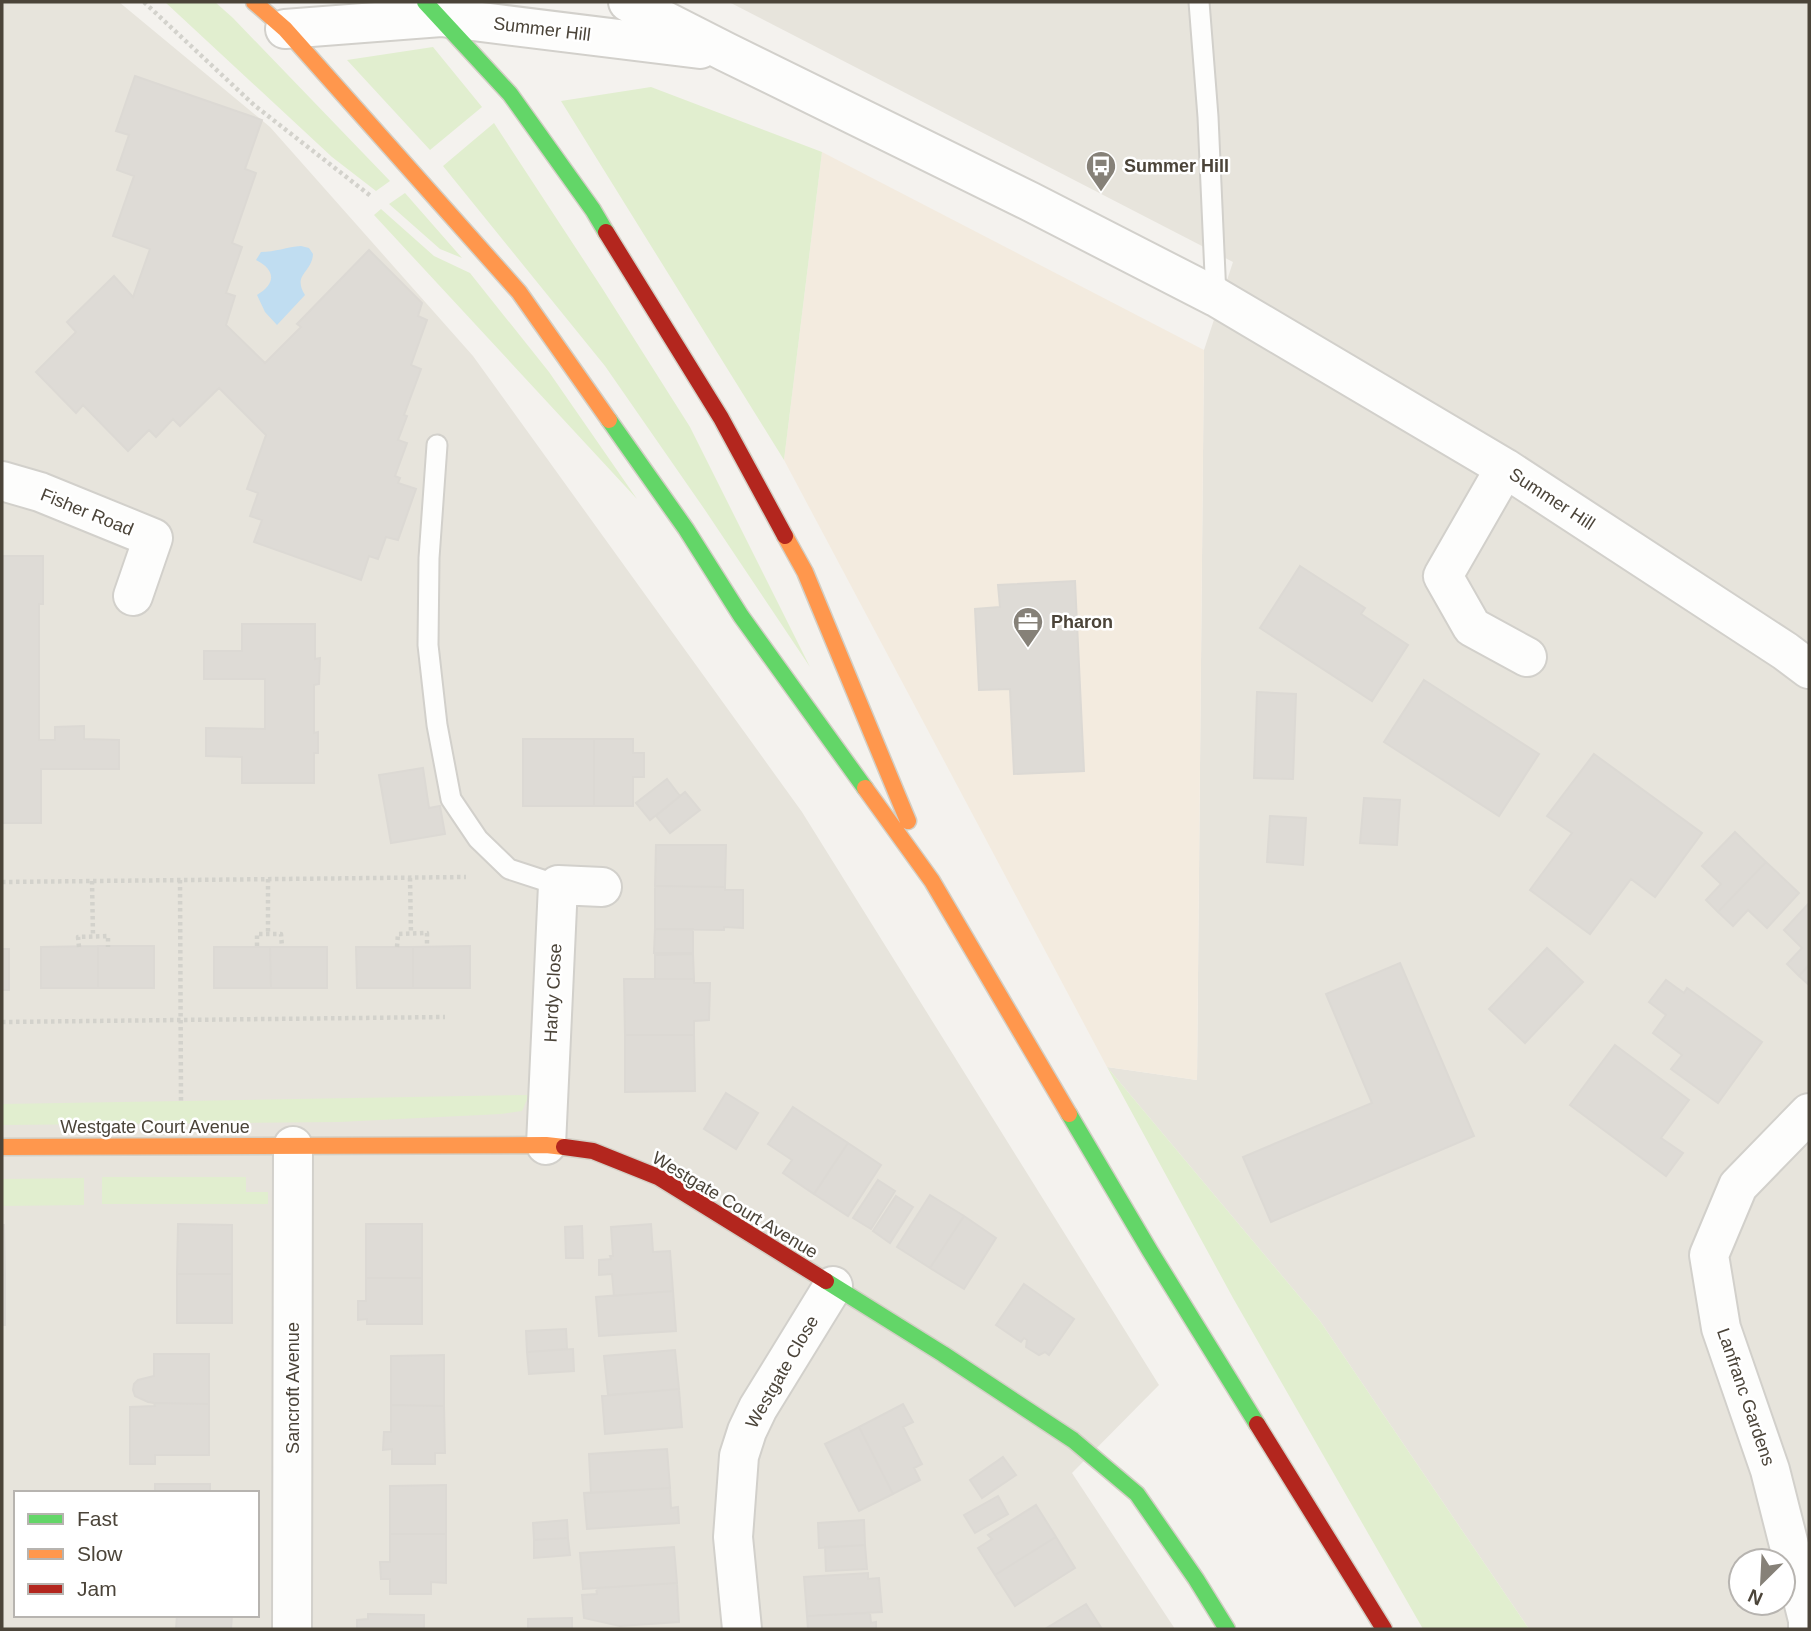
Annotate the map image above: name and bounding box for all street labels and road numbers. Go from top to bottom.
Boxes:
street label: Summer Hill [492,13,592,45]
street label: Summer Hill [1505,464,1599,534]
street label: Fisher Road [38,484,136,540]
street label: Hardy Close [540,943,566,1043]
street label: Westgate Court Avenue [60,1117,250,1137]
street label: Westgate Court Avenue [649,1148,821,1262]
street label: Westgate Close [742,1312,822,1432]
street label: Sancroft Avenue [283,1322,303,1454]
street label: Lanfranc Gardens [1713,1326,1779,1468]

